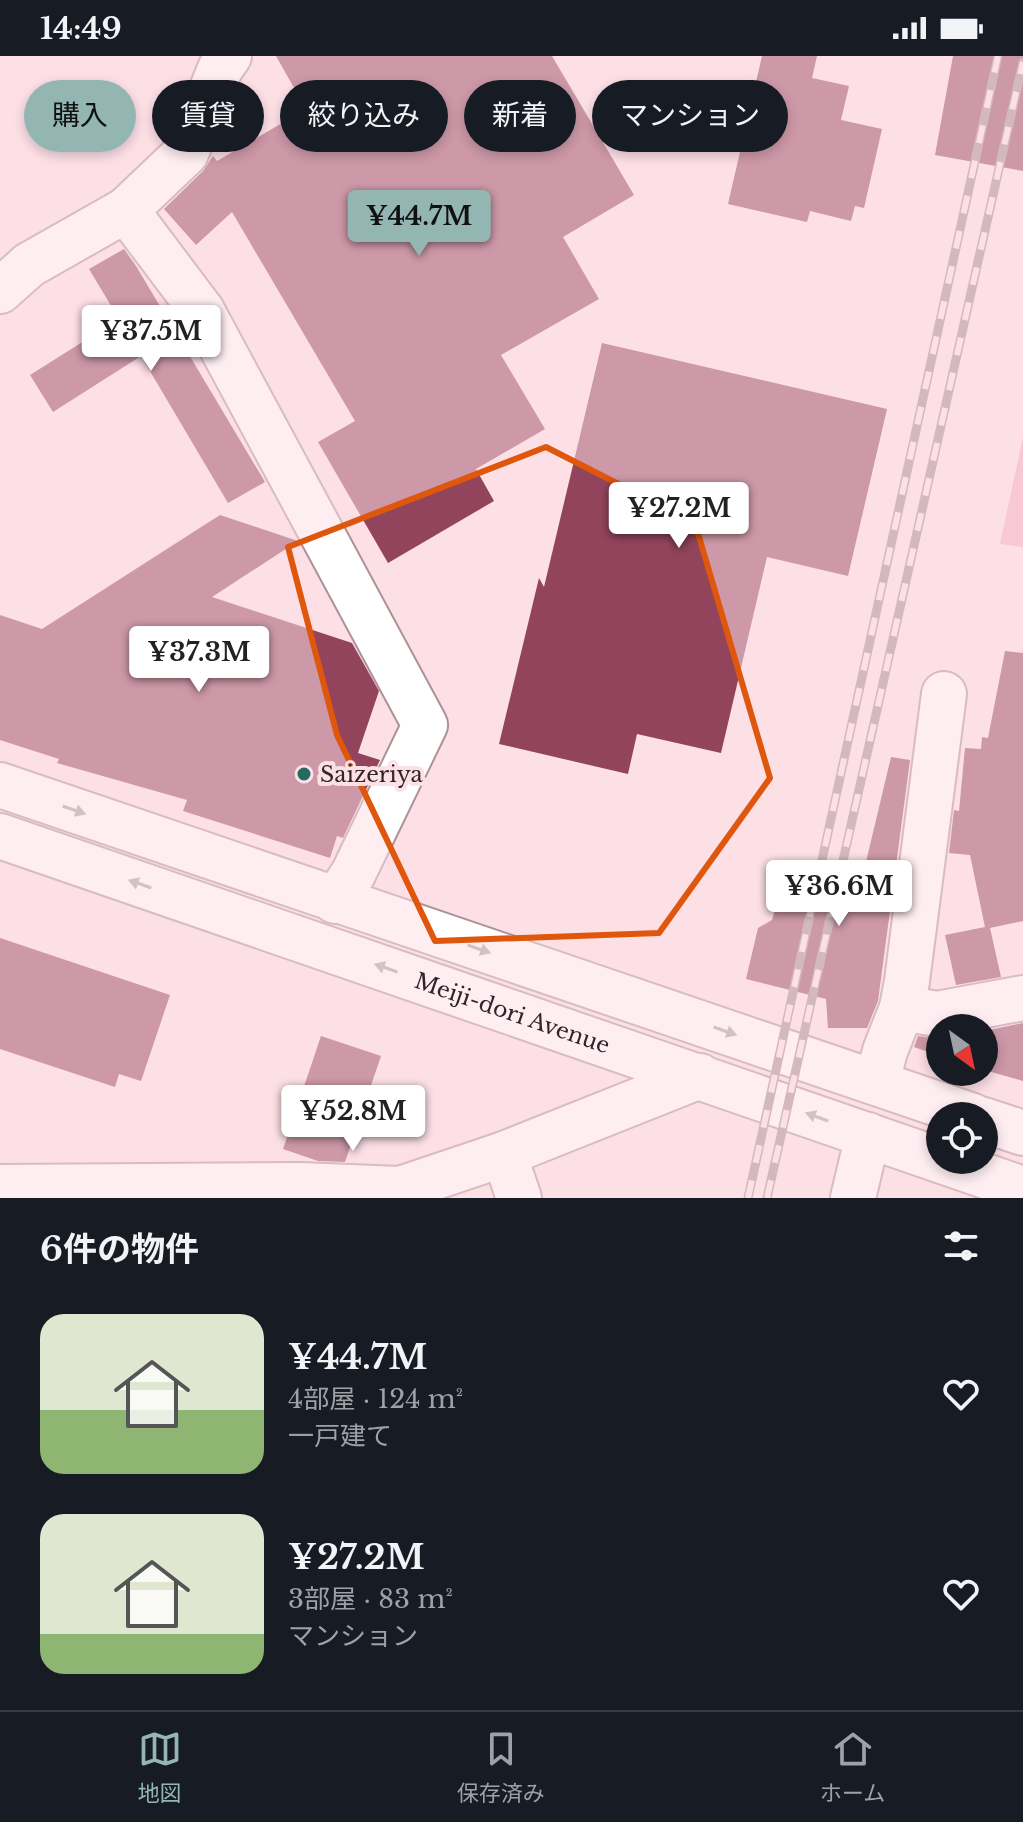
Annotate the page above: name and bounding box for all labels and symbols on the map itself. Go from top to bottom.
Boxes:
pin: ¥44.7M [354,190,484,258]
pin: ¥37.5M [86,305,216,373]
pin: ¥27.2M [614,482,744,550]
pin: ¥37.3M [134,626,264,694]
place label: Saizeriya [320,761,423,788]
marker: Saizeriya [295,765,313,783]
one-way arrow [62,805,86,817]
pin: ¥36.6M [774,860,904,928]
one-way arrow [128,877,152,889]
one-way arrow [467,943,491,955]
one-way arrow [374,962,398,974]
street label: Meiji-dori Avenue [411,967,613,1059]
north arrow [926,1014,998,1086]
one-way arrow [713,1026,737,1038]
pin: ¥52.8M [288,1085,418,1153]
one-way arrow [805,1111,829,1123]

